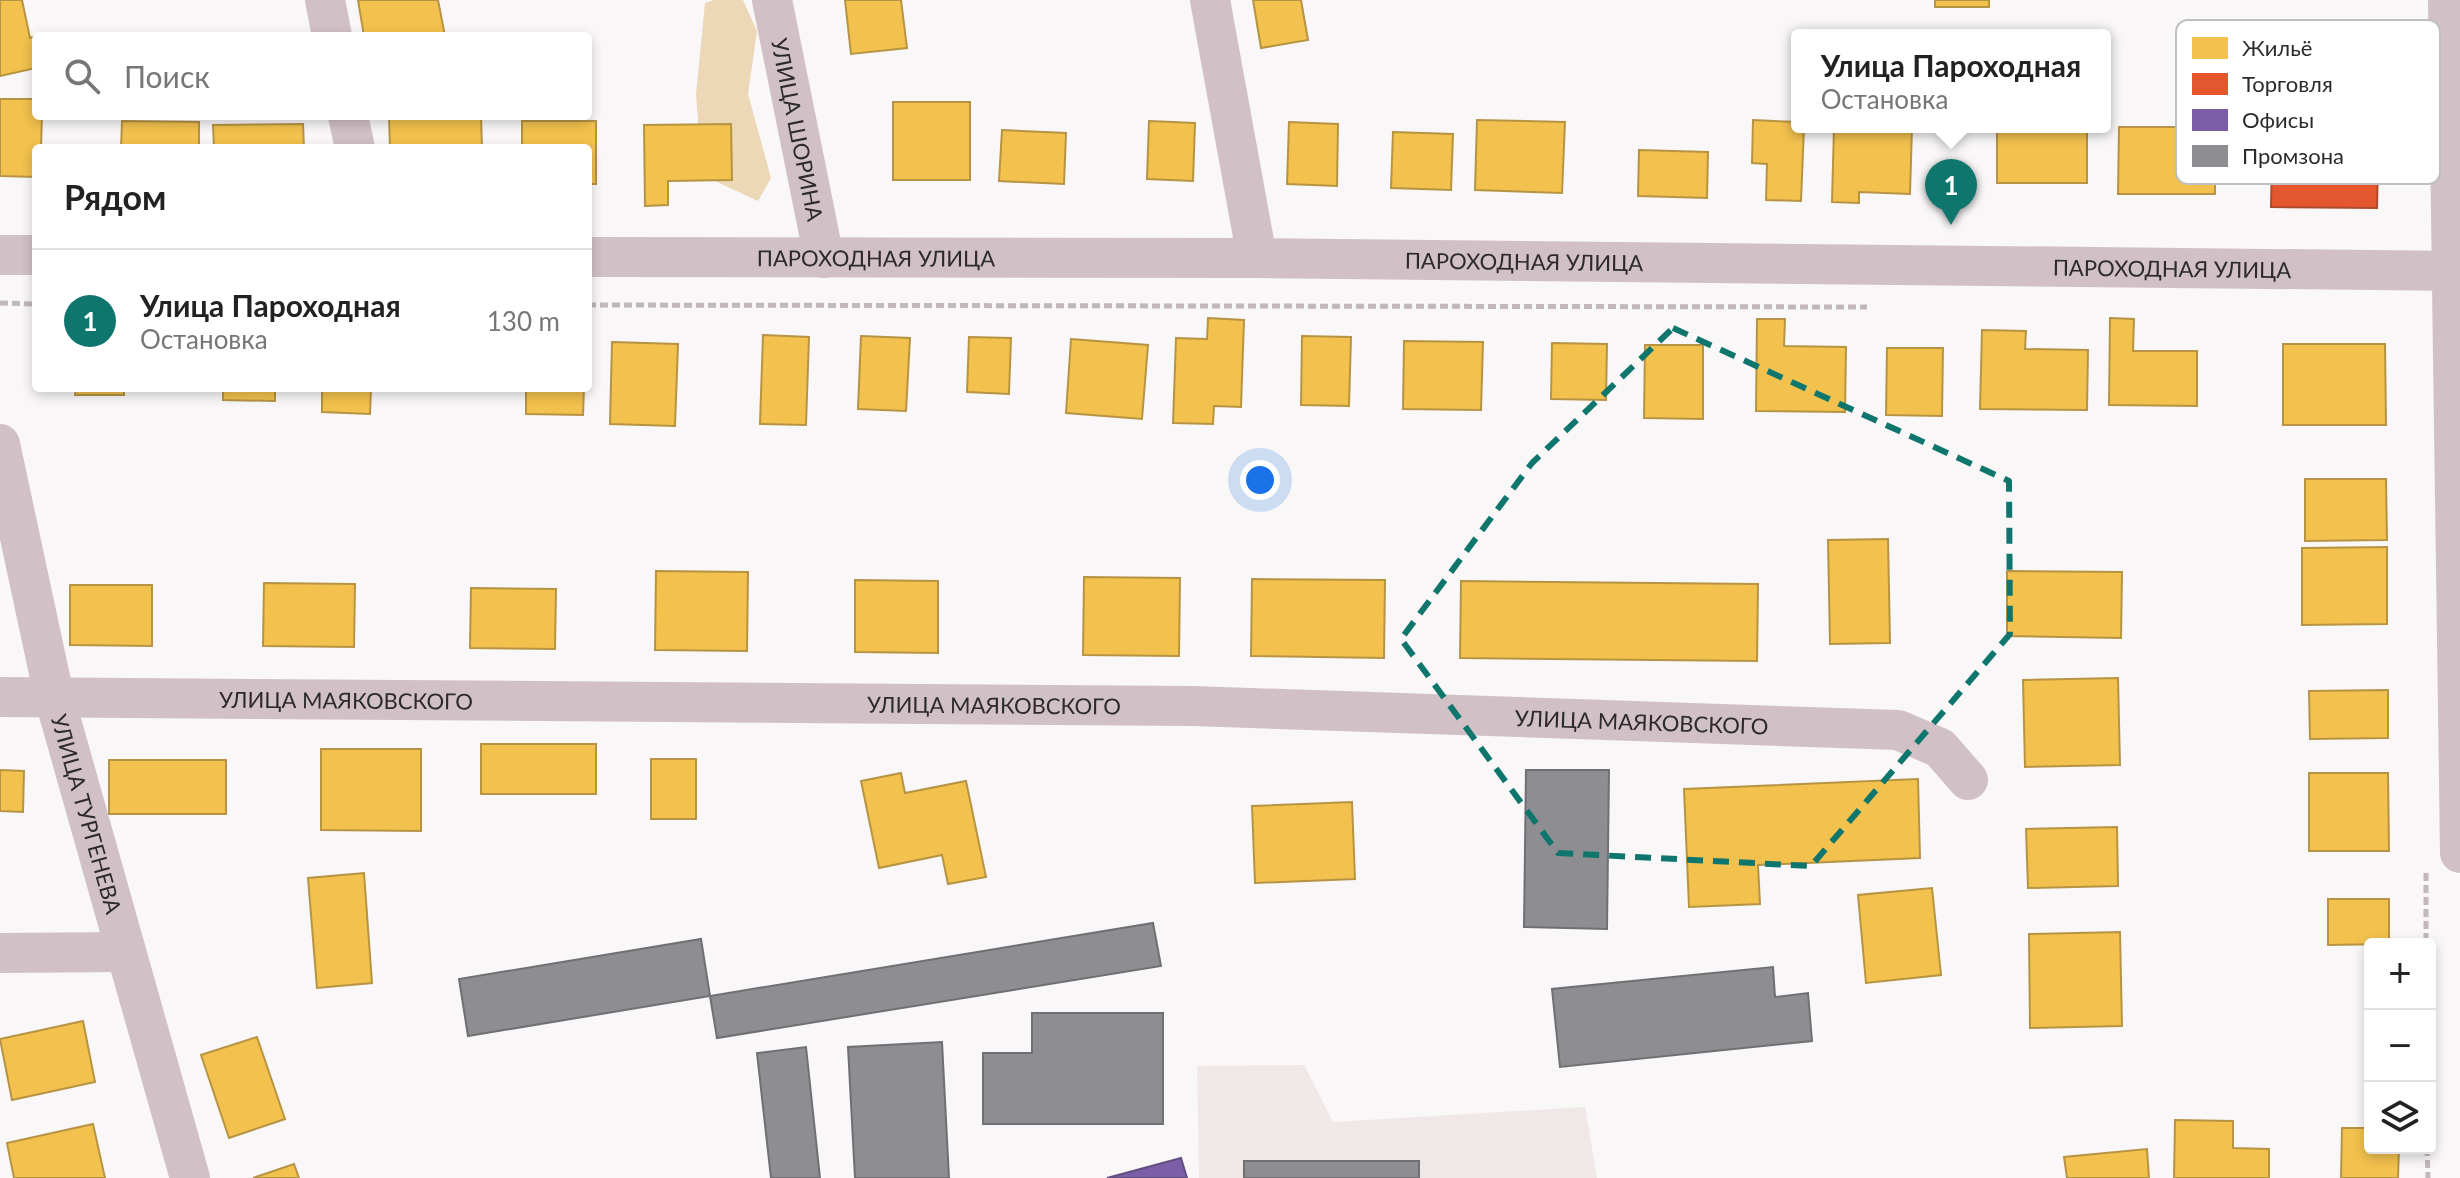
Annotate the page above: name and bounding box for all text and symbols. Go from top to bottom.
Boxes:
legend [2176,20,2440,184]
popup [1791,29,2111,133]
search box [32,32,592,120]
text: Жильё [2242,34,2312,61]
street label: УЛИЦА ШОРИНА [766,36,830,223]
text: Улица Пароходная [1821,47,2081,83]
icon: search [60,54,104,98]
text: Поиск [124,58,210,94]
text: Торговля [2242,70,2333,97]
text: Остановка [1821,83,1948,115]
text: Офисы [2242,106,2314,133]
text: Промзона [2242,142,2344,169]
pin: 1 [1925,159,1977,225]
text: Рядом [64,176,166,217]
street label: ПАРОХОДНАЯ УЛИЦА [757,244,995,271]
street label: ПАРОХОДНАЯ УЛИЦА [1405,246,1643,276]
street label: ПАРОХОДНАЯ УЛИЦА [2053,253,2291,283]
text: Улица Пароходная [140,287,401,323]
text: 1 [82,305,98,337]
text: 130 m [487,305,560,337]
text: Остановка [140,323,268,355]
your location [1240,460,1280,500]
street label: УЛИЦА МАЯКОВСКОГО [219,685,473,714]
street label: УЛИЦА МАЯКОВСКОГО [867,690,1121,719]
street label: УЛИЦА МАЯКОВСКОГО [1514,703,1769,739]
street label: УЛИЦА ТУРГЕНЕВА [46,711,128,917]
map controls [2364,938,2436,1154]
button: + [2364,938,2436,1010]
button: − [2364,1010,2436,1082]
button: layers [2364,1082,2436,1154]

